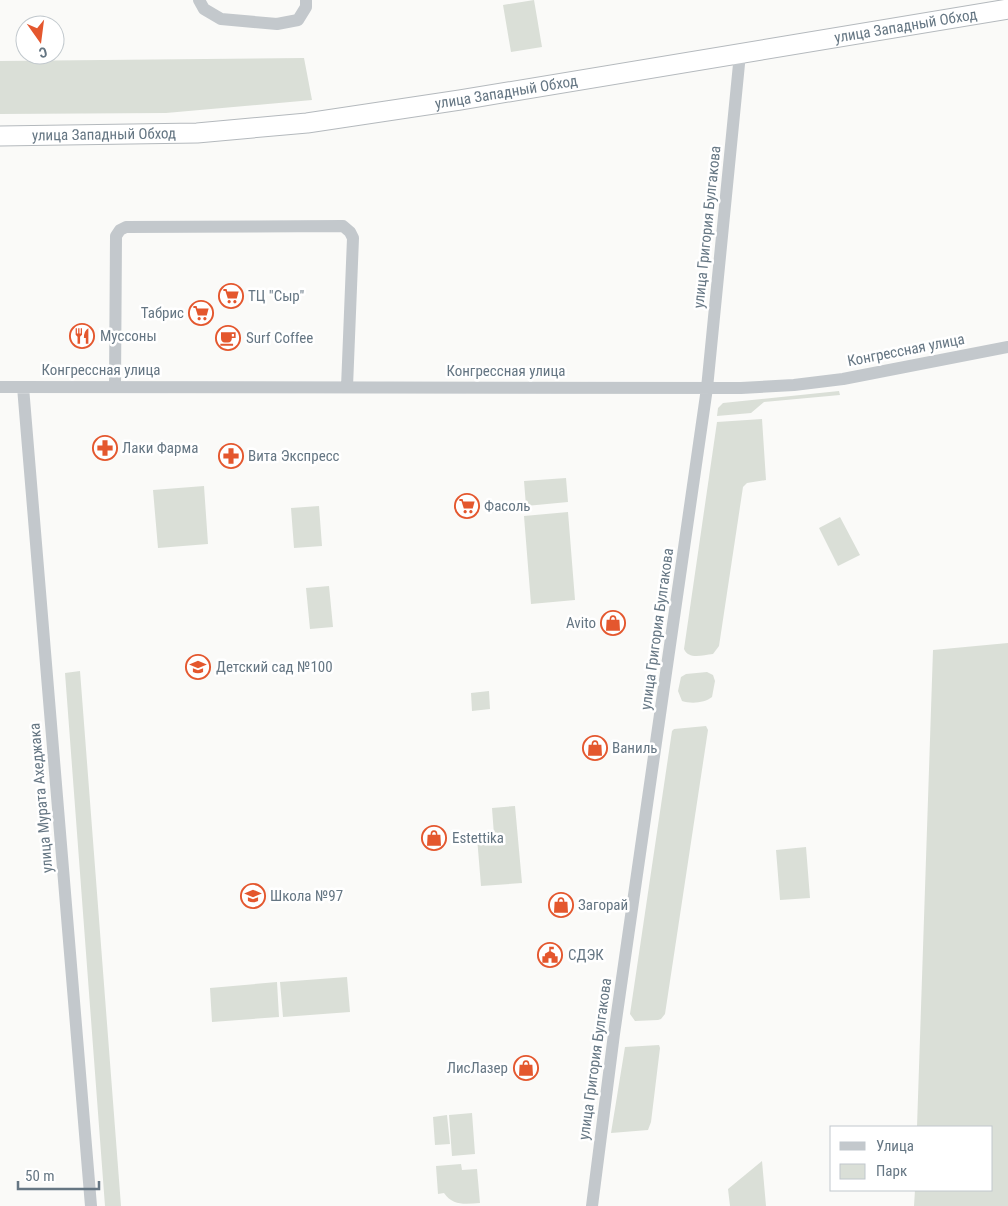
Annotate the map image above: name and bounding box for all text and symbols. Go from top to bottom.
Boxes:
street label: улица Западный Обход [833,5,978,47]
north arrow [15,15,65,65]
text: С [37,44,49,61]
street label: улица Западный Обход [434,72,579,113]
street label: улица Западный Обход [32,124,176,145]
street label: улица Григория Булгакова [690,145,724,309]
supermarket icon: ТЦ "Сыр" [218,283,244,309]
place label: ТЦ "Сыр" [248,287,305,305]
supermarket icon: Табрис [188,300,214,326]
place label: Табрис [141,304,184,322]
restaurant icon: Муссоны [69,323,95,349]
cafe icon: Surf Coffee [215,325,241,351]
place label: Муссоны [100,327,157,345]
place label: Surf Coffee [246,329,313,347]
street label: Конгрессная улица [846,330,966,370]
street label: Конгрессная улица [41,361,161,379]
street label: Конгрессная улица [446,362,566,380]
pharmacy icon: Лаки Фарма [92,435,118,461]
place label: Лаки Фарма [122,439,198,457]
pharmacy icon: Вита Экспресс [218,443,244,469]
place label: Вита Экспресс [248,447,340,465]
supermarket icon: Фасоль [454,493,480,519]
place label: Фасоль [484,497,531,515]
street label: улица Григория Булгакова [637,547,677,711]
shop icon: Avito [600,610,626,636]
place label: Avito [566,614,596,632]
school or university icon: Детский сад №100 [185,654,211,680]
place label: Детский сад №100 [216,658,333,676]
street label: улица Мурата Ахеджака [25,722,57,874]
shop icon: Ваниль [582,735,608,761]
place label: Ваниль [612,739,657,757]
shop icon: Estettika [421,825,447,851]
place label: Estettika [452,829,504,847]
school or university icon: Школа №97 [240,883,266,909]
place label: Школа №97 [270,887,343,905]
shop icon: Загорай [548,892,574,918]
place label: Загорай [578,896,628,914]
public building icon: СДЭК [537,942,563,968]
place label: СДЭК [568,946,604,964]
street label: улица Григория Булгакова [575,977,615,1141]
shop icon: ЛисЛазер [513,1055,539,1081]
place label: ЛисЛазер [447,1059,508,1077]
legend [830,1126,993,1191]
text: Улица [876,1137,914,1155]
scale bar [18,1158,99,1190]
text: Парк [876,1162,907,1180]
text: 50 m [25,1167,55,1185]

